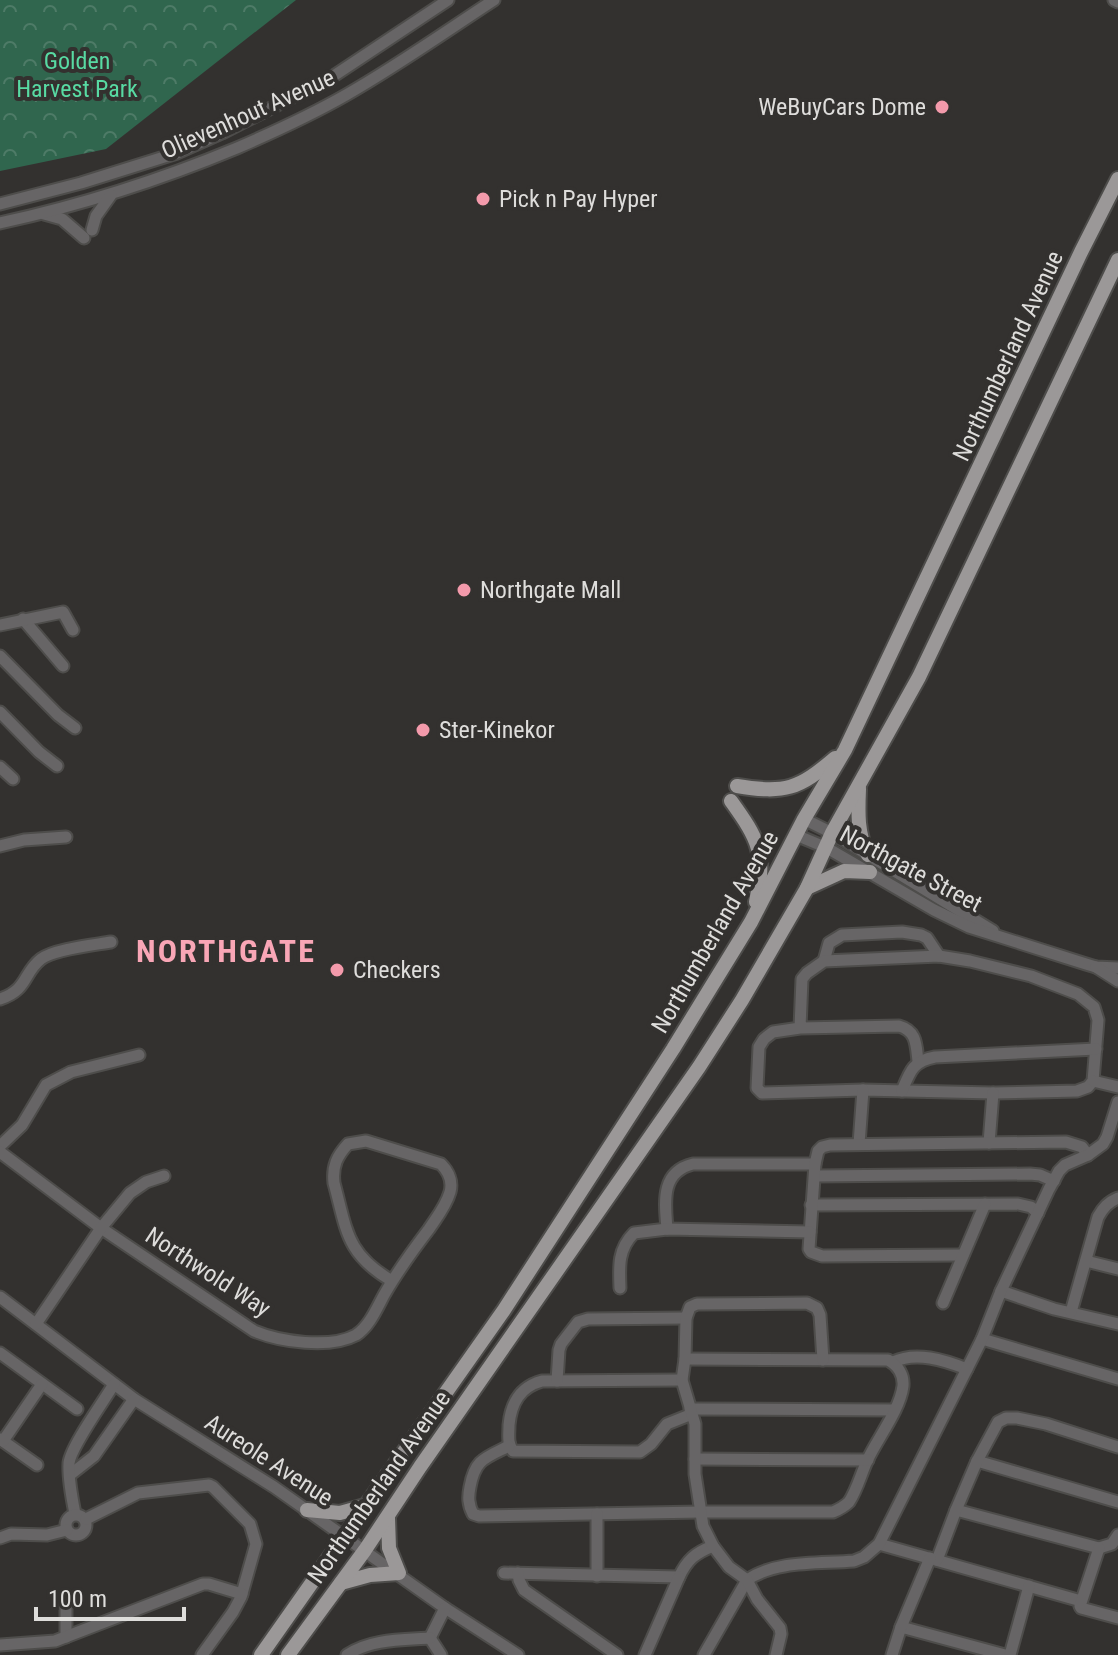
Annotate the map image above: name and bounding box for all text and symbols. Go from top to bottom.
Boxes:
park label: Golden Harvest Park [16,47,138,103]
street label: Olievenhout Avenue [157,63,339,165]
place label: WeBuyCars Dome [758,93,926,121]
marker: WeBuyCars Dome [933,98,951,116]
place label: Pick n Pay Hyper [499,185,658,213]
marker: Pick n Pay Hyper [474,190,492,208]
street label: Northumberland Avenue [947,246,1069,466]
place label: Northgate Mall [480,576,621,604]
marker: Northgate Mall [455,581,473,599]
place label: Ster-Kinekor [439,716,555,744]
marker: Ster-Kinekor [414,721,432,739]
street label: Northgate Street [835,820,987,918]
street label: Northumberland Avenue [646,826,784,1038]
district label: NORTHGATE [136,932,316,970]
place label: Checkers [353,956,441,984]
marker: Checkers [328,961,346,979]
street label: Northwold Way [140,1221,276,1323]
street label: Northumberland Avenue [302,1385,456,1589]
street label: Aureole Avenue [200,1408,338,1512]
scale bar [36,1571,184,1621]
text: 100 m [48,1585,107,1613]

